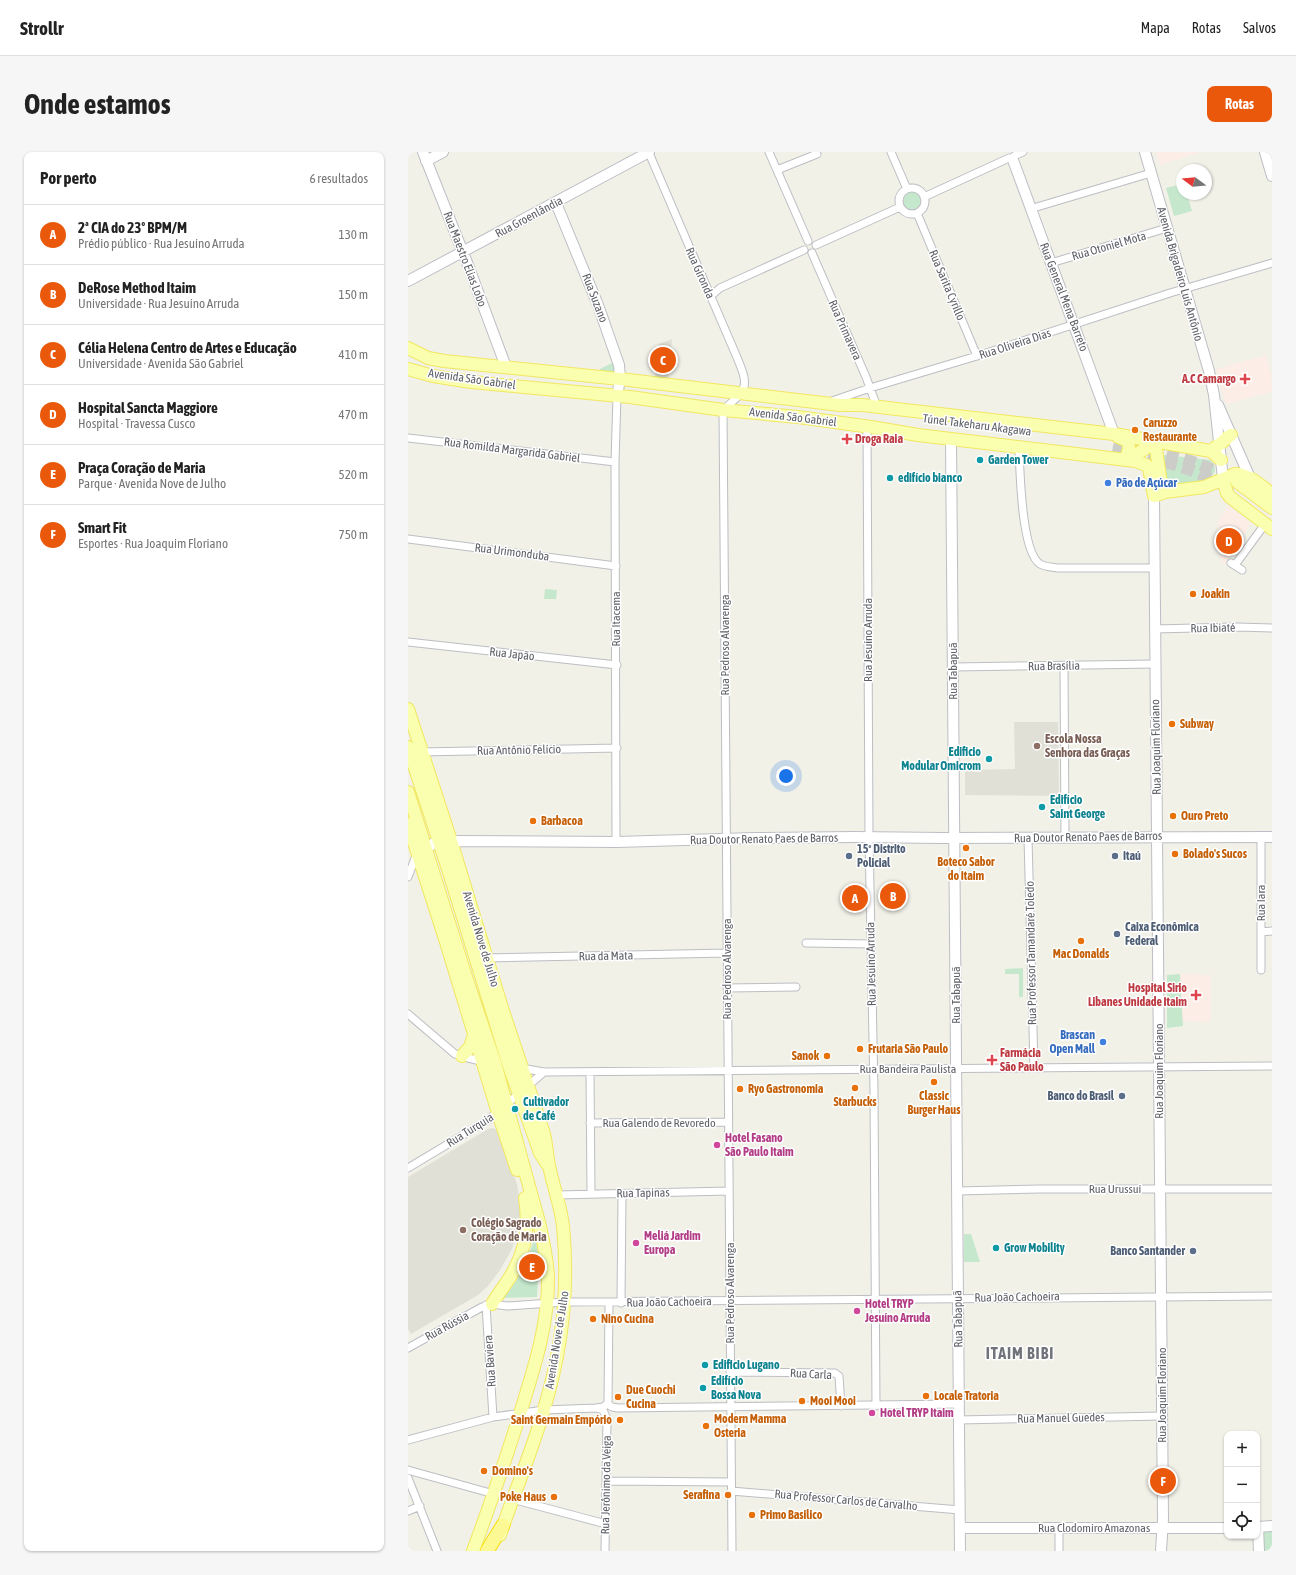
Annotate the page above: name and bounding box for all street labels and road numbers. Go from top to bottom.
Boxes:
street label: Rua Groenlândia [493,193,565,241]
street label: Avenida Brigadeiro Luís Antônio [1154,205,1206,343]
street label: Rua Maestro Elias Lobo [440,209,490,309]
street label: Rua Otoniel Mota [1070,229,1148,263]
street label: Rua General Mena Barreto [1037,241,1091,354]
street label: Rua Gironda [683,245,717,301]
street label: Rua Sarita Cyrillo [926,248,968,323]
street label: Rua Suzano [579,272,611,325]
street label: Rua Primavera [825,298,865,362]
street label: Rua Oliveira Dias [977,326,1053,362]
street label: Avenida São Gabriel [427,366,517,392]
street label: Avenida São Gabriel [748,405,838,429]
street label: Túnel Takeharu Akagawa [922,411,1032,439]
street label: Rua Romilda Margarida Gabriel [443,435,582,465]
street label: Rua Urimonduba [474,540,550,564]
street label: Rua Itacema [609,591,623,647]
street label: Rua Pedroso Alvarenga [718,594,732,696]
street label: Rua Jesuíno Arruda [861,598,875,682]
street label: Rua Ibiaté [1190,621,1236,635]
street label: Rua Tabapuã [946,642,960,700]
street label: Rua Japão [489,645,536,663]
street label: Rua Brasília [1028,659,1080,673]
street label: Rua Joaquim Floriano [1148,699,1164,795]
street label: Rua Antônio Felício [477,742,562,758]
street label: Rua Doutor Renato Paes de Barros [1014,829,1162,845]
street label: Rua Doutor Renato Paes de Barros [690,831,838,847]
street label: Rua Professor Tamandaré Toledo [1023,881,1039,1025]
street label: Rua Iara [1254,885,1268,921]
street label: Avenida Nove de Julho [460,890,502,989]
street label: Rua Pedroso Alvarenga [720,918,734,1020]
street label: Rua Jesuíno Arruda [863,922,879,1006]
street label: Rua da Mata [579,949,633,963]
street label: Rua Tabapuã [949,966,963,1024]
street label: Rua Joaquim Floriano [1152,1023,1166,1119]
street label: Rua Bandeira Paulista [860,1062,956,1076]
street label: Rua Turquia [444,1110,496,1150]
street label: Rua Galendo de Revoredo [602,1116,716,1130]
street label: Rua Urussuí [1089,1182,1141,1196]
street label: Rua Tapinas [616,1186,670,1200]
street label: Rua Pedroso Alvarenga [723,1242,737,1344]
street label: Rua João Cachoeira [974,1289,1060,1305]
street label: Avenida Nove de Julho [542,1290,572,1390]
street label: Rua Tabapuã [951,1290,965,1348]
street label: Rua João Cachoeira [626,1294,712,1310]
street label: Rua Rússia [423,1308,471,1344]
street label: Rua Baviera [481,1334,499,1388]
street label: Rua Joaquim Floriano [1155,1347,1169,1443]
street label: Rua Carla [790,1366,832,1382]
street label: Rua Manuel Guedes [1017,1410,1105,1426]
street label: Rua Jerônimo da Veiga [598,1435,614,1535]
street label: Rua Professor Carlos de Carvalho [774,1487,918,1513]
street label: Rua Clodomiro Amazonas [1038,1521,1150,1535]

